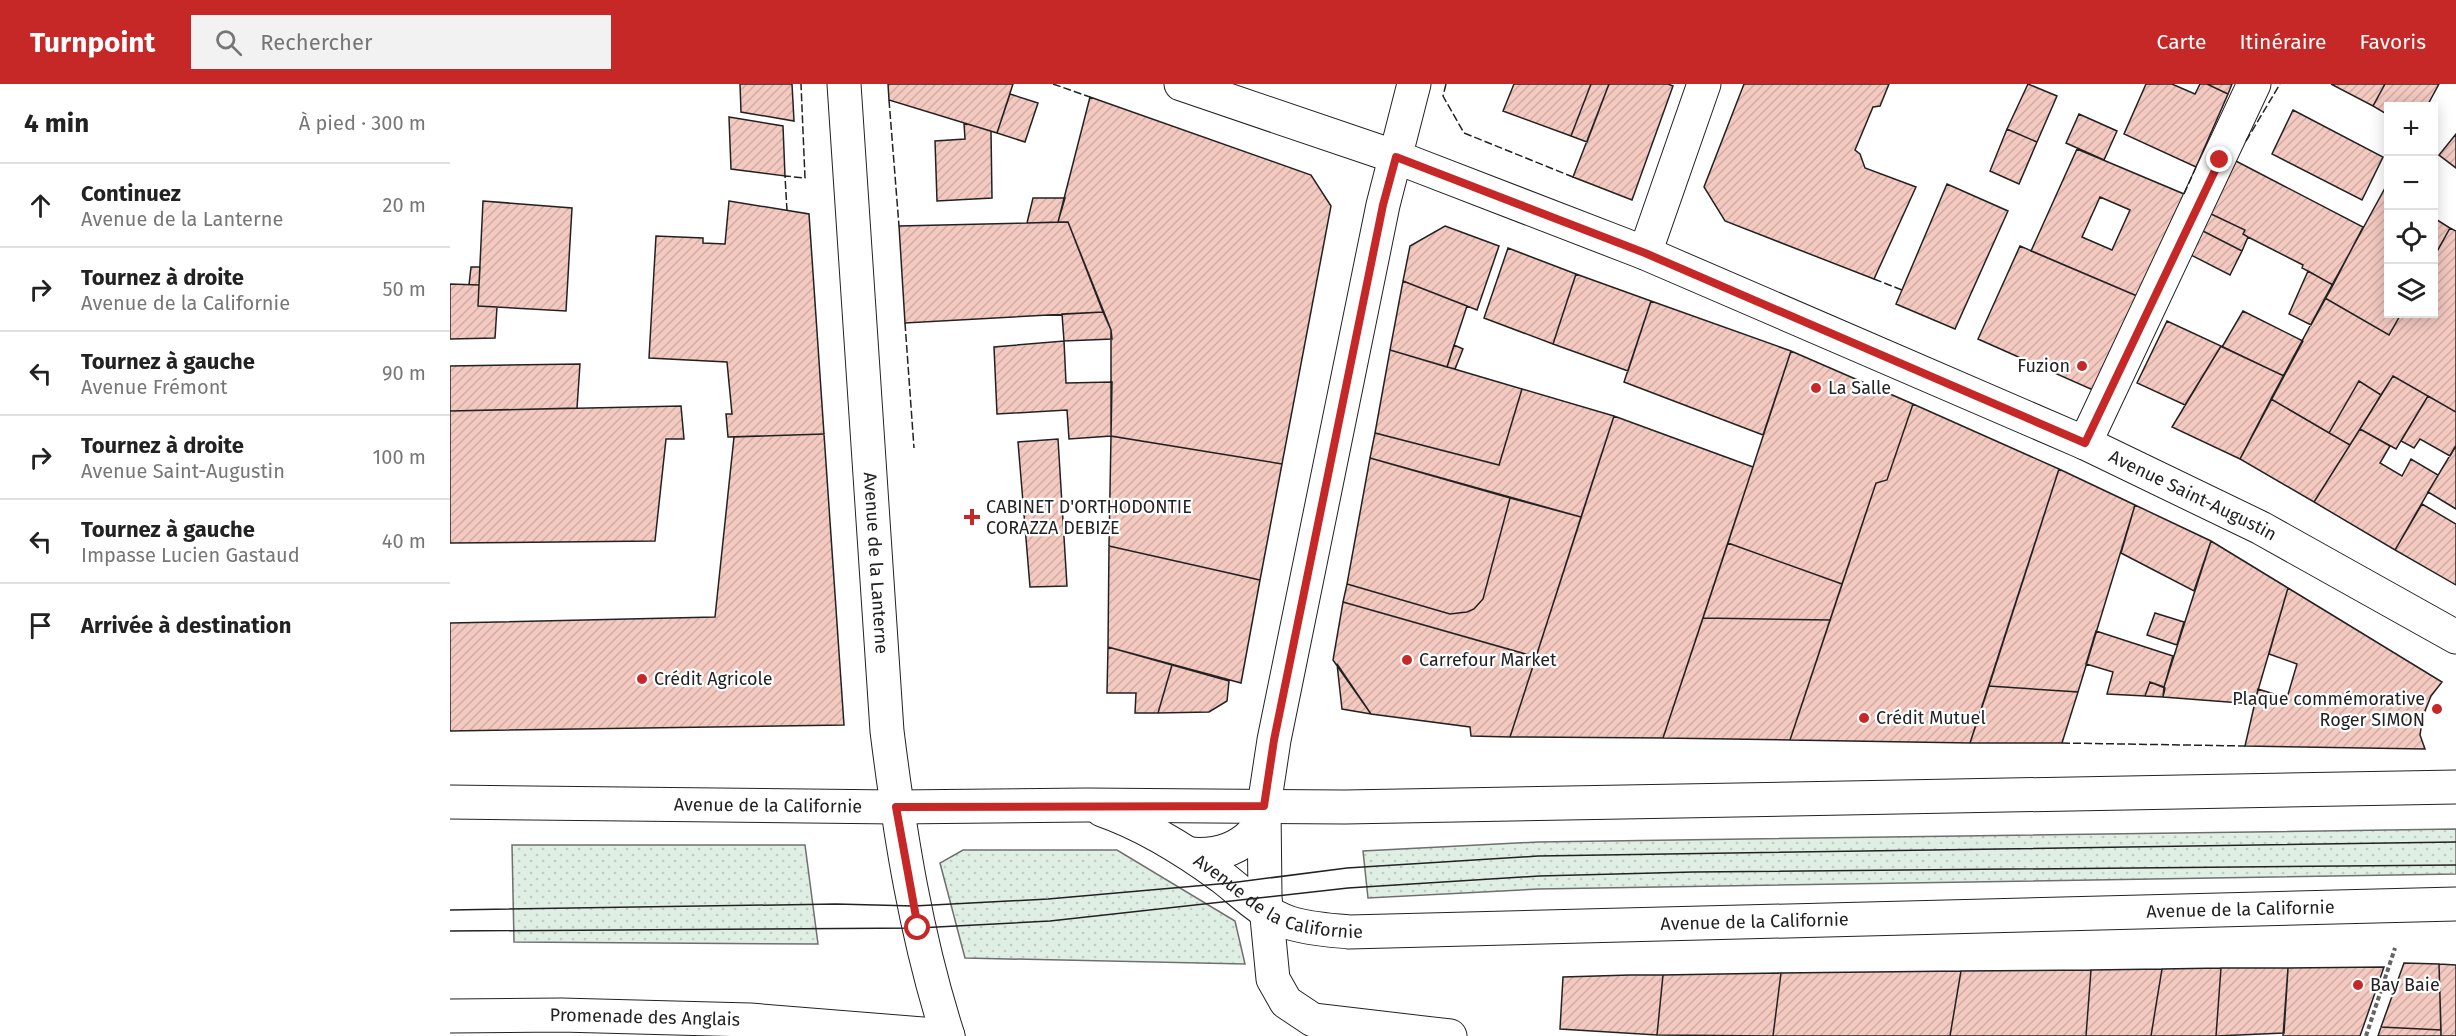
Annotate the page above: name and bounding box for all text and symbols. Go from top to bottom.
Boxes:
search box [191,15,611,69]
text: Turnpoint [30,26,155,59]
icon: search [212,26,245,59]
text: Rechercher [260,29,372,56]
text: Carte [2157,29,2206,55]
text: Itinéraire [2239,29,2326,55]
text: Favoris [2359,29,2426,55]
map controls [2384,102,2438,318]
button: + [2384,102,2438,156]
text: 4 min [24,108,89,139]
text: À pied · 300 m [299,111,426,135]
route end [2206,146,2232,172]
button: − [2384,156,2438,210]
text: Continuez [81,180,181,207]
icon: ahead [24,189,57,222]
text: 20 m [383,193,426,217]
text: Avenue de la Lanterne [81,207,283,231]
button: locate [2384,210,2438,264]
text: Tournez à droite [81,264,244,291]
button: layers [2384,264,2438,318]
icon: right [24,273,57,306]
text: 50 m [382,277,426,301]
text: Avenue de la Californie [81,291,290,315]
text: Tournez à gauche [81,348,255,375]
place label: Fuzion [2017,355,2070,377]
icon: left [24,357,57,390]
marker: Fuzion [2075,359,2089,373]
text: 90 m [382,361,426,385]
text: Avenue Frémont [81,375,228,399]
place label: La Salle [1828,377,1891,399]
marker: La Salle [1809,381,1823,395]
text: Tournez à droite [81,432,244,459]
icon: right [24,441,57,474]
text: 100 m [373,445,426,469]
street label: Avenue Saint-Augustin [2105,445,2281,546]
text: Avenue Saint-Augustin [81,459,285,483]
street label: Avenue de la Lanterne [859,471,893,655]
place label: CABINET D'ORTHODONTIE CORAZZA DEBIZE [986,496,1192,539]
marker: CABINET D'ORTHODONTIE CORAZZA DEBIZE [963,508,981,526]
text: Tournez à gauche [81,516,255,543]
icon: left [24,525,57,558]
text: 40 m [382,529,426,553]
text: Impasse Lucien Gastaud [81,543,300,567]
icon: arrive [24,609,57,642]
text: Arrivée à destination [81,612,291,639]
place label: Carrefour Market [1419,649,1557,671]
marker: Carrefour Market [1400,653,1414,667]
place label: Crédit Agricole [654,668,773,690]
marker: Crédit Agricole [635,672,649,686]
place label: Plaque commémorative Roger SIMON [2232,688,2425,731]
marker: Plaque commémorative Roger SIMON [2430,702,2444,716]
place label: Crédit Mutuel [1876,707,1986,729]
marker: Crédit Mutuel [1857,711,1871,725]
street label: Avenue de la Californie [674,794,862,818]
street label: Avenue de la Californie [1190,849,1363,943]
street label: Avenue de la Californie [2146,896,2335,923]
street label: Avenue de la Californie [1660,908,1849,935]
route start [904,914,930,940]
place label: Bay Baie [2370,974,2440,996]
marker: Bay Baie [2351,978,2365,992]
street label: Promenade des Anglais [550,1004,740,1031]

